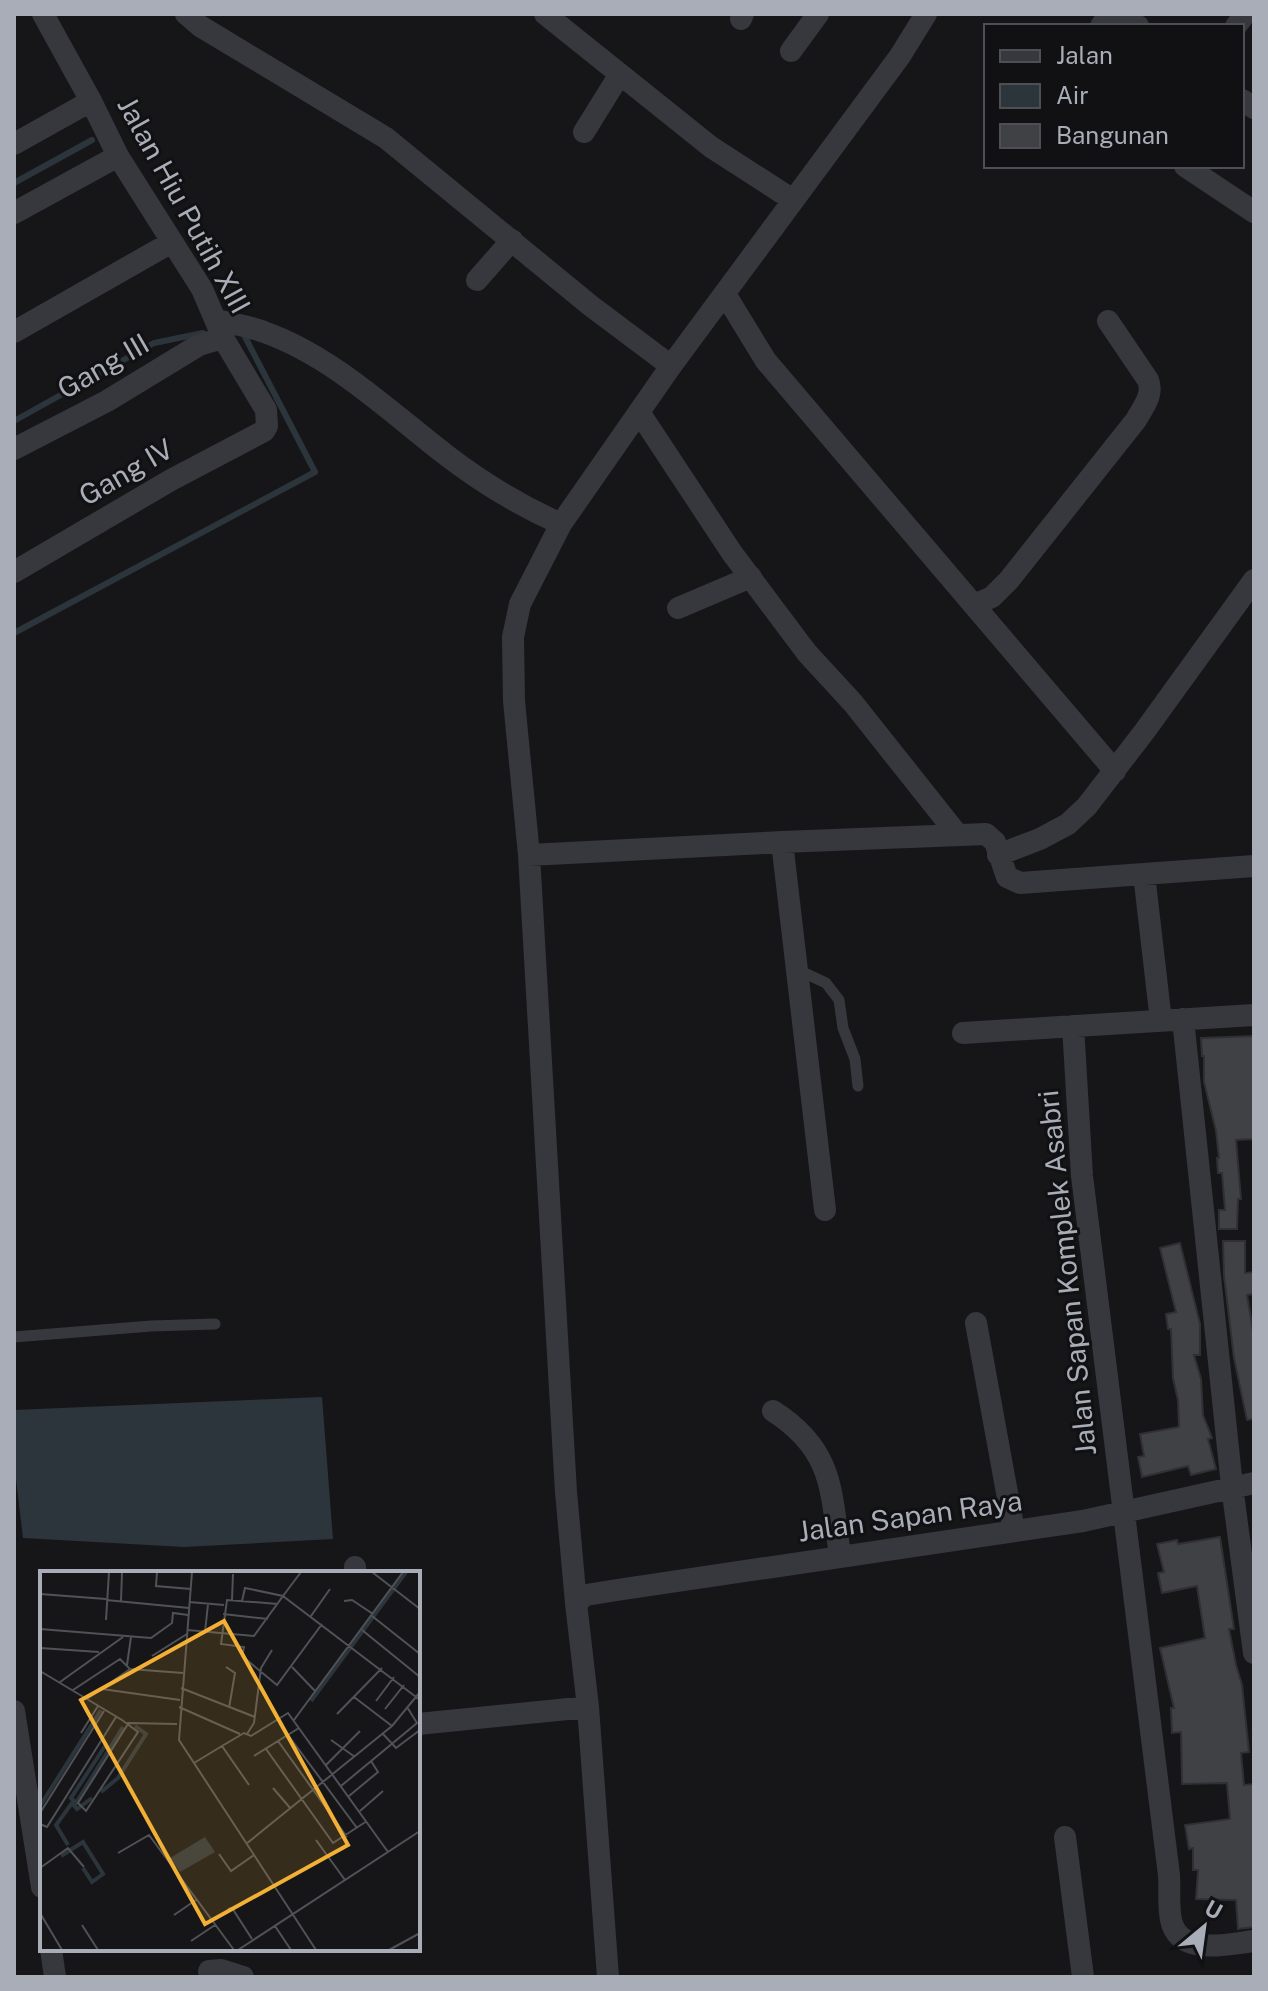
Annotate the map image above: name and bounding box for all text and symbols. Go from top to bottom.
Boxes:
legend [984,24,1244,168]
text: Jalan [1056,41,1113,69]
text: Air [1056,81,1089,109]
street label: Jalan Hiu Putih XIII [111,91,258,319]
text: Bangunan [1056,121,1169,149]
street label: Gang III [51,326,154,405]
street label: Gang IV [73,431,179,512]
street label: Jalan Sapan Komplek Asabri [1031,1089,1102,1457]
street label: Jalan Sapan Raya [796,1483,1024,1548]
inset map [40,1571,420,1951]
north arrow [1164,1887,1244,1967]
text: U [1200,1894,1227,1925]

